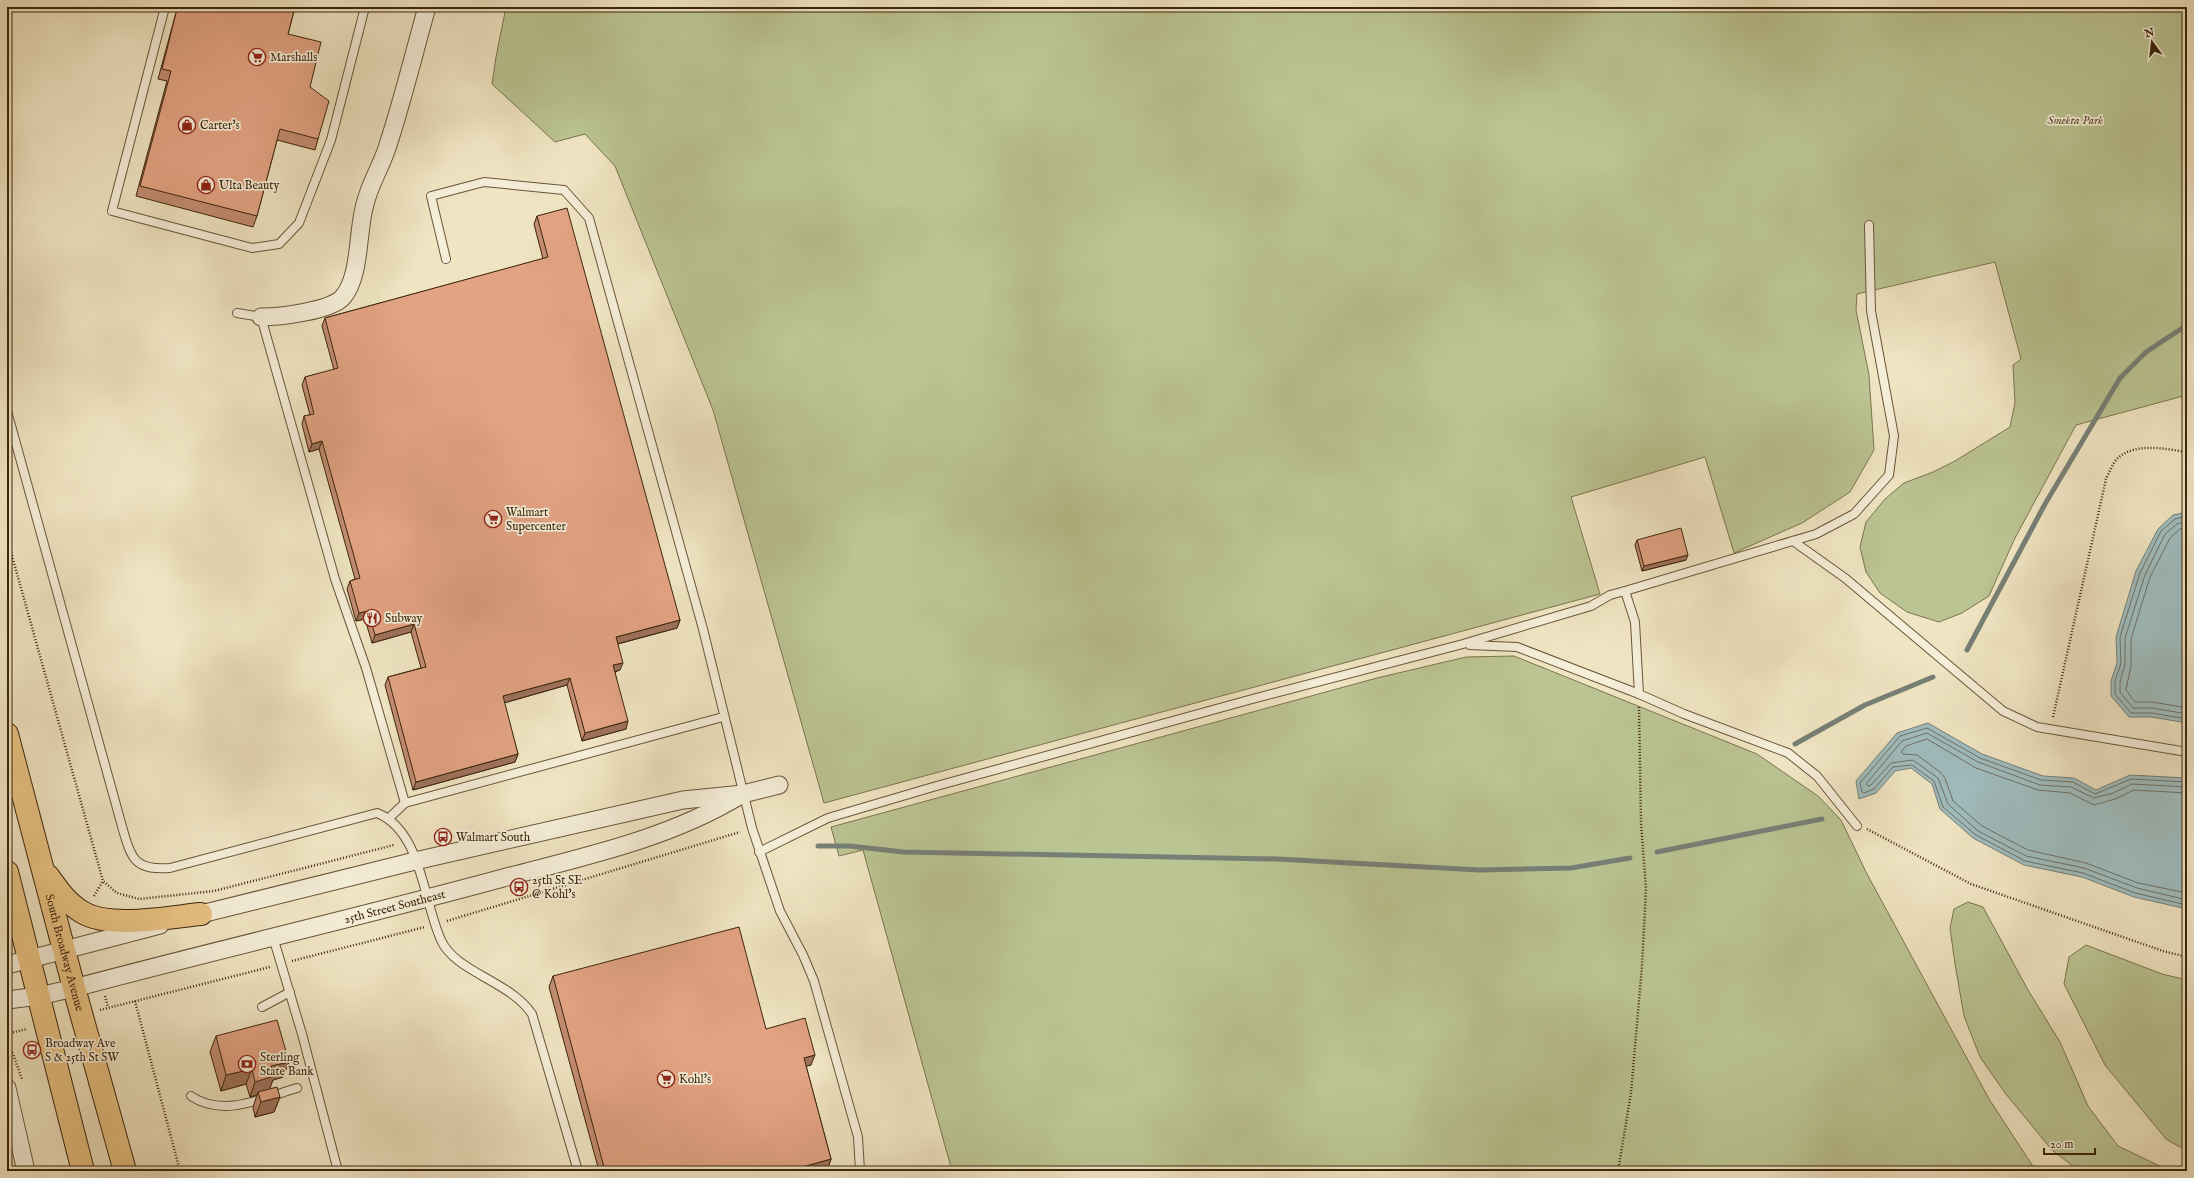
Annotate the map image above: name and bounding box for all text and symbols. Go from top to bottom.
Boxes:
north arrow [2132,22,2172,62]
text: N [2142,25,2157,42]
supermarket icon: Marshalls [247,47,267,67]
place label: Marshalls [270,50,317,65]
park label: Smekta Park [2047,113,2103,128]
shop icon: Carter's [177,115,197,135]
place label: Carter's [200,118,240,133]
shop icon: Ulta Beauty [196,175,216,195]
place label: Ulta Beauty [219,178,279,193]
place label: Walmart Supercenter [506,505,566,535]
supermarket icon: Walmart Supercenter [483,509,503,529]
restaurant icon: Subway [362,608,382,628]
place label: Subway [385,611,423,626]
bus stop icon: Walmart South [433,827,453,847]
place label: Walmart South [456,830,531,845]
place label: 25th St SE @ Kohl's [532,873,582,902]
bus stop icon: 25th St SE @ Kohl's [509,877,529,897]
street label: 25th Street Southeast [343,887,447,927]
street label: South Broadway Avenue [42,892,87,1013]
place label: Broadway Ave S & 25th St SW [45,1036,120,1065]
bus stop icon: Broadway Ave S & 25th St SW [22,1040,42,1060]
place label: Sterling State Bank [260,1050,314,1079]
bank icon: Sterling State Bank [237,1054,257,1074]
supermarket icon: Kohl's [656,1069,676,1089]
place label: Kohl's [679,1072,711,1087]
scale bar [2044,1130,2095,1156]
text: 20 m [2050,1137,2073,1152]

